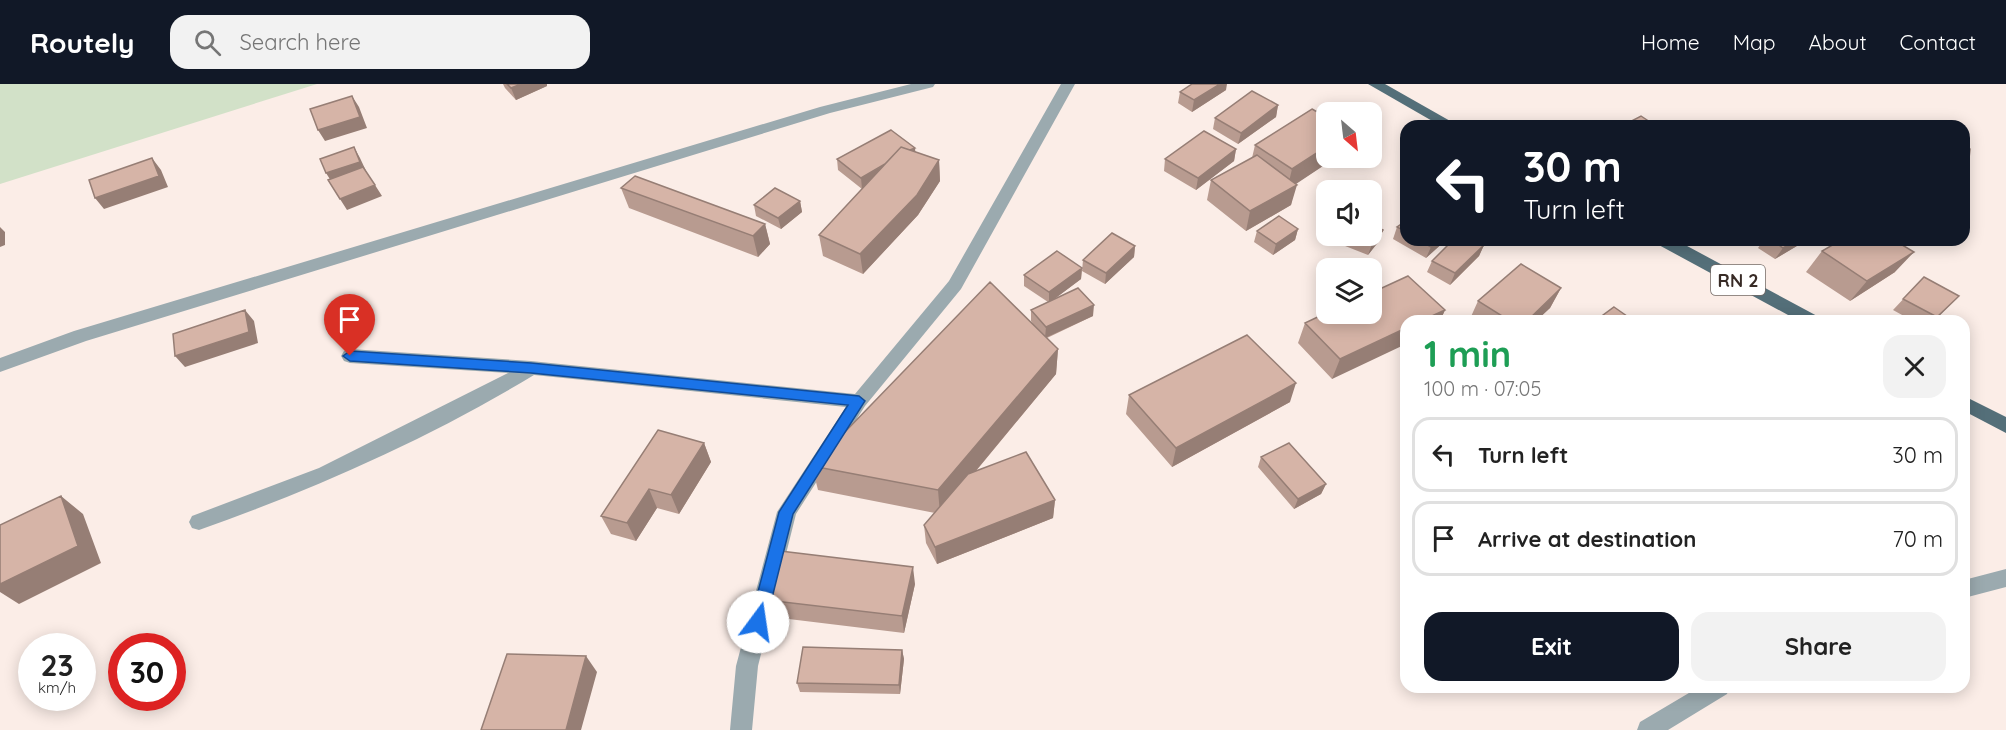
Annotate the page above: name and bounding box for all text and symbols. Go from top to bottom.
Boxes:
search box [170,15,590,69]
text: Routely [30,25,134,60]
icon: search [191,26,224,59]
text: Search here [239,28,361,56]
text: Home [1641,29,1700,55]
text: Map [1733,29,1776,55]
text: About [1809,29,1867,55]
text: Contact [1900,29,1976,55]
north arrow [1316,102,1382,168]
map controls [1316,102,1382,324]
text: 30 m [1523,140,1622,193]
icon: left [1424,144,1502,222]
button: sound [1316,180,1382,246]
text: Turn left [1523,192,1625,226]
button: layers [1316,258,1382,324]
road number: RN 2 [1711,265,1765,295]
pin [324,294,375,356]
icon: arrive [333,303,366,336]
text: 1 min [1424,331,1511,376]
button: close [1883,335,1946,398]
text: 100 m · 07:05 [1424,376,1541,401]
icon: left [1427,438,1460,471]
text: Turn left [1478,441,1568,469]
text: 30 m [1892,441,1943,469]
icon: arrive [1427,522,1460,555]
text: Arrive at destination [1478,525,1696,553]
text: 70 m [1893,525,1943,553]
position arrow [726,590,790,654]
button: Exit [1424,612,1679,681]
button: Share [1691,612,1946,681]
speed limit sign: 30 [108,633,186,711]
text: 23 [40,646,74,684]
text: km/h [38,678,76,697]

